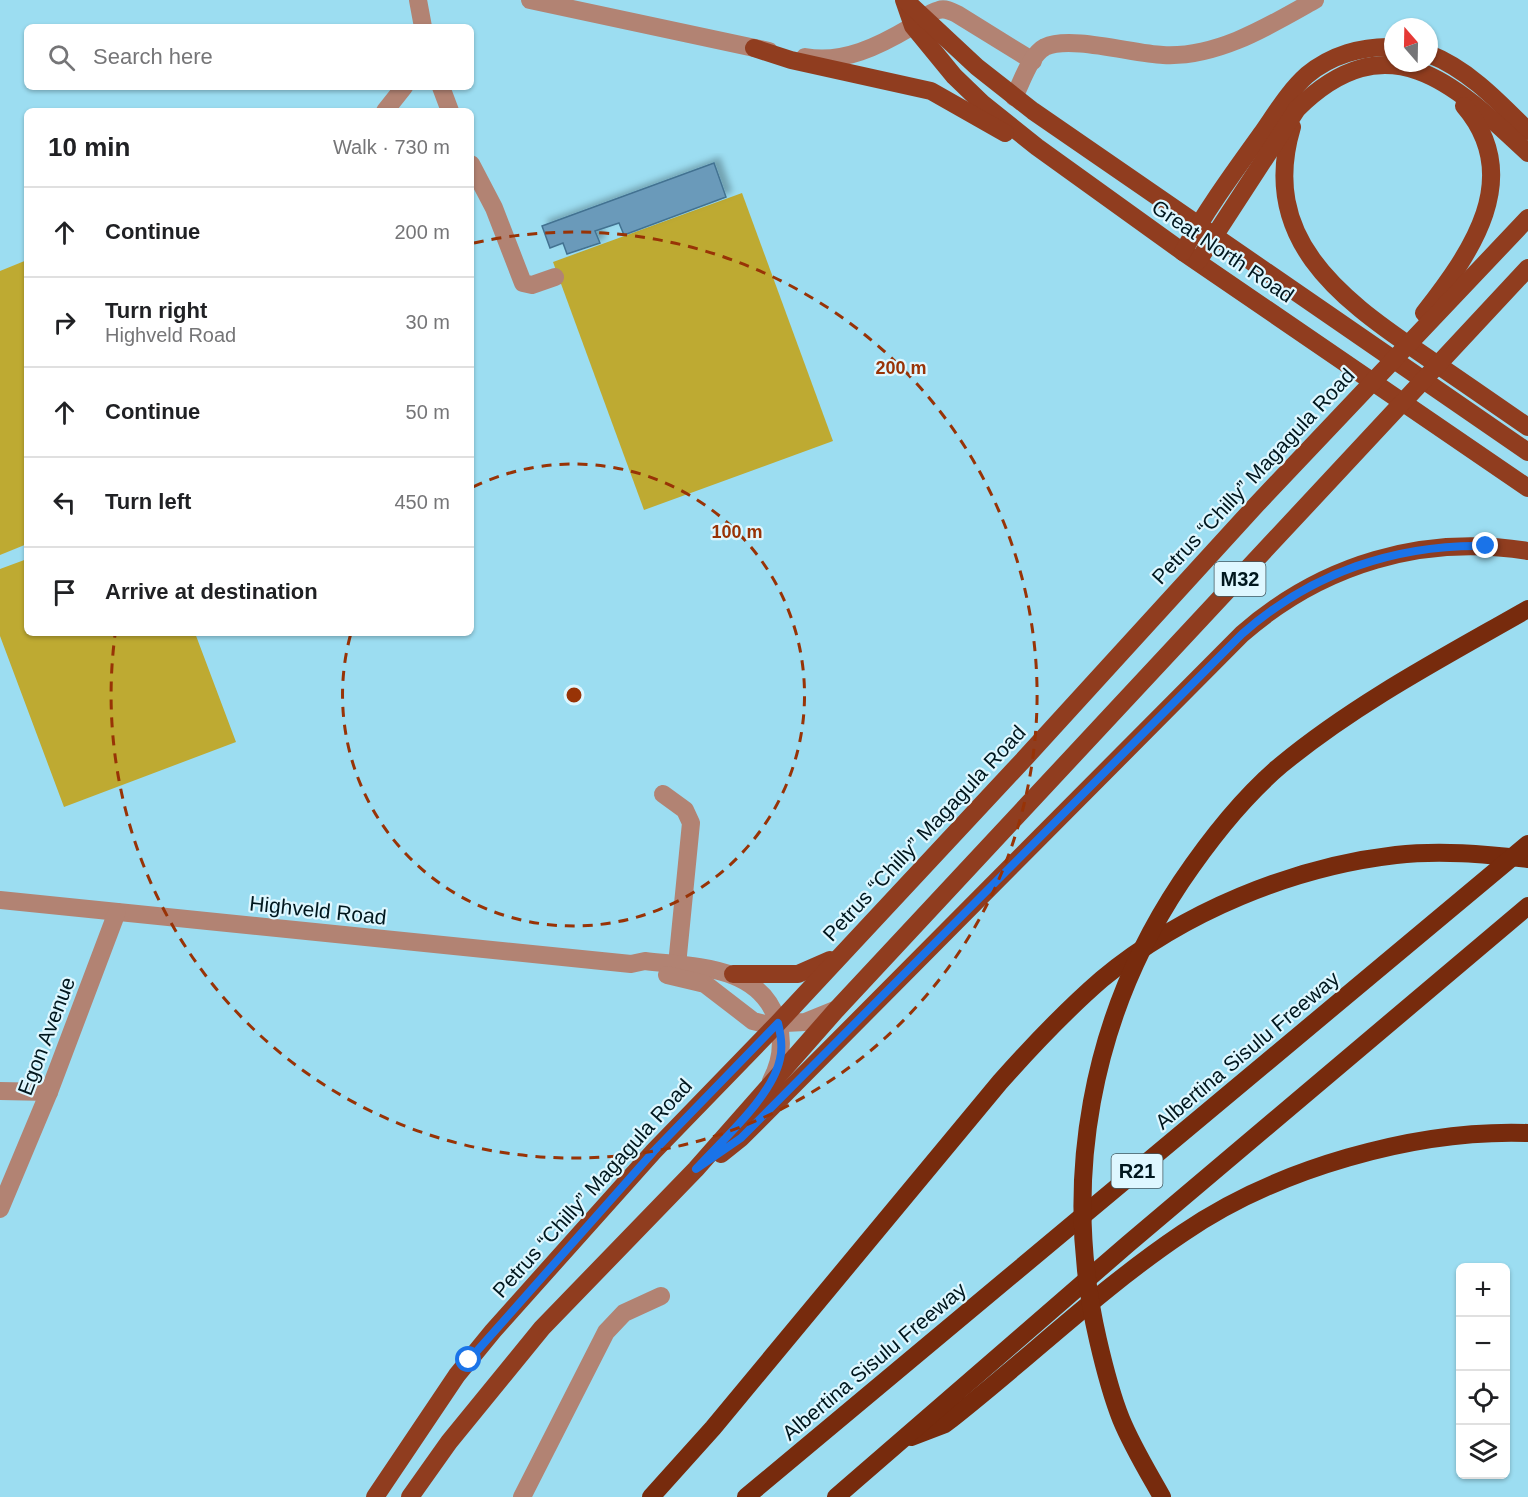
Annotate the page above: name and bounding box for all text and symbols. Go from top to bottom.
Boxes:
north arrow [1384,18,1438,72]
search box [24,24,474,90]
icon: search [45,41,78,74]
text: Search here [93,44,213,69]
text: 10 min [48,132,130,162]
text: Walk · 730 m [333,136,450,158]
street label: Great North Road [1148,195,1298,307]
icon: ahead [48,216,81,249]
text: Continue [105,219,200,244]
text: 200 m [394,221,450,243]
text: Turn right [105,298,207,323]
icon: right [48,306,81,339]
text: 30 m [406,311,450,333]
text: Highveld Road [105,324,236,346]
text: 200 m [875,358,927,378]
street label: Petrus “Chilly” Magagula Road [1147,364,1359,588]
icon: ahead [48,396,81,429]
text: Continue [105,399,200,424]
text: 50 m [406,401,450,423]
icon: left [48,486,81,519]
text: Turn left [105,489,191,514]
text: 450 m [394,491,450,513]
text: 100 m [711,522,763,542]
route end [1472,532,1498,558]
road number: M32 [1214,562,1266,596]
icon: arrive [48,576,81,609]
text: Arrive at destination [105,579,318,604]
centre of rings [564,685,584,705]
street label: Petrus “Chilly” Magagula Road [818,721,1030,945]
street label: Highveld Road [248,891,388,929]
street label: Albertina Sisulu Freeway [1151,966,1344,1133]
street label: Egon Avenue [13,974,79,1098]
street label: Petrus “Chilly” Magagula Road [488,1074,696,1302]
road number: R21 [1112,1154,1162,1188]
map controls [1456,1263,1510,1479]
button: + [1456,1263,1510,1317]
street label: Albertina Sisulu Freeway [778,1277,971,1444]
button: − [1456,1317,1510,1371]
route start [455,1346,481,1372]
button: locate [1456,1371,1510,1425]
button: layers [1456,1425,1510,1479]

